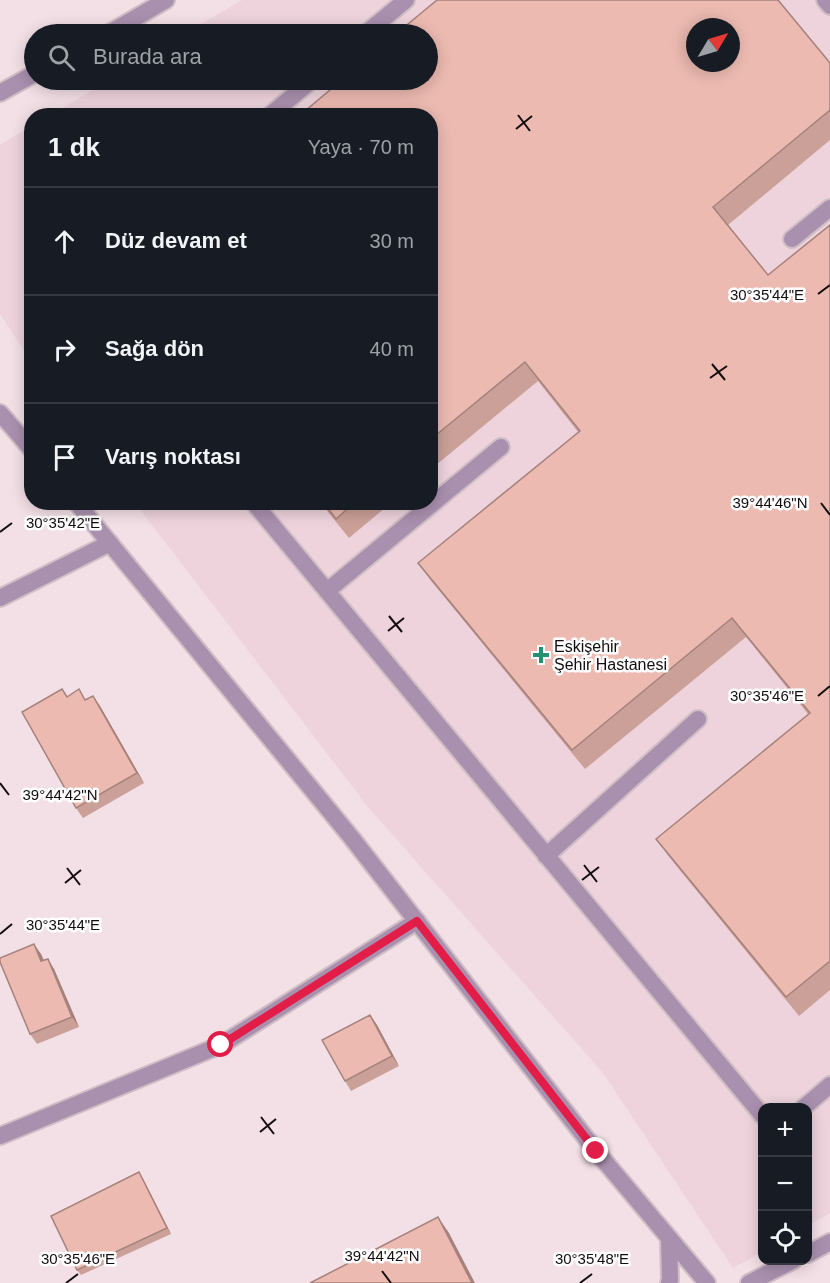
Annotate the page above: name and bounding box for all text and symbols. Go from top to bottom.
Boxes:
north arrow [686,18,740,72]
search box [24,24,438,90]
icon: search [45,41,78,74]
text: Burada ara [93,44,202,69]
text: 1 dk [48,132,100,162]
text: Yaya · 70 m [308,136,414,158]
icon: ahead [48,225,81,258]
text: Düz devam et [105,228,247,253]
text: 30 m [370,230,414,252]
text: 30°35'44"E [730,286,804,303]
icon: right [48,333,81,366]
text: Sağa dön [105,336,204,361]
text: 40 m [370,338,414,360]
icon: arrive [48,441,81,474]
text: Varış noktası [105,444,241,469]
text: 39°44'46"N [732,494,808,511]
text: 30°35'42"E [26,514,100,531]
place label: Eskişehir Şehir Hastanesi [554,638,667,673]
marker: Eskişehir Şehir Hastanesi [532,646,550,664]
text: 30°35'46"E [730,687,804,704]
text: 39°44'42"N [22,786,98,803]
text: 30°35'44"E [26,916,100,933]
route start [207,1031,233,1057]
map controls [758,1103,812,1265]
button: + [758,1103,812,1157]
route end [582,1137,608,1163]
button: − [758,1157,812,1211]
button: locate [758,1211,812,1265]
text: 39°44'42"N [344,1247,420,1264]
text: 30°35'46"E [41,1250,115,1267]
text: 30°35'48"E [555,1250,629,1267]

